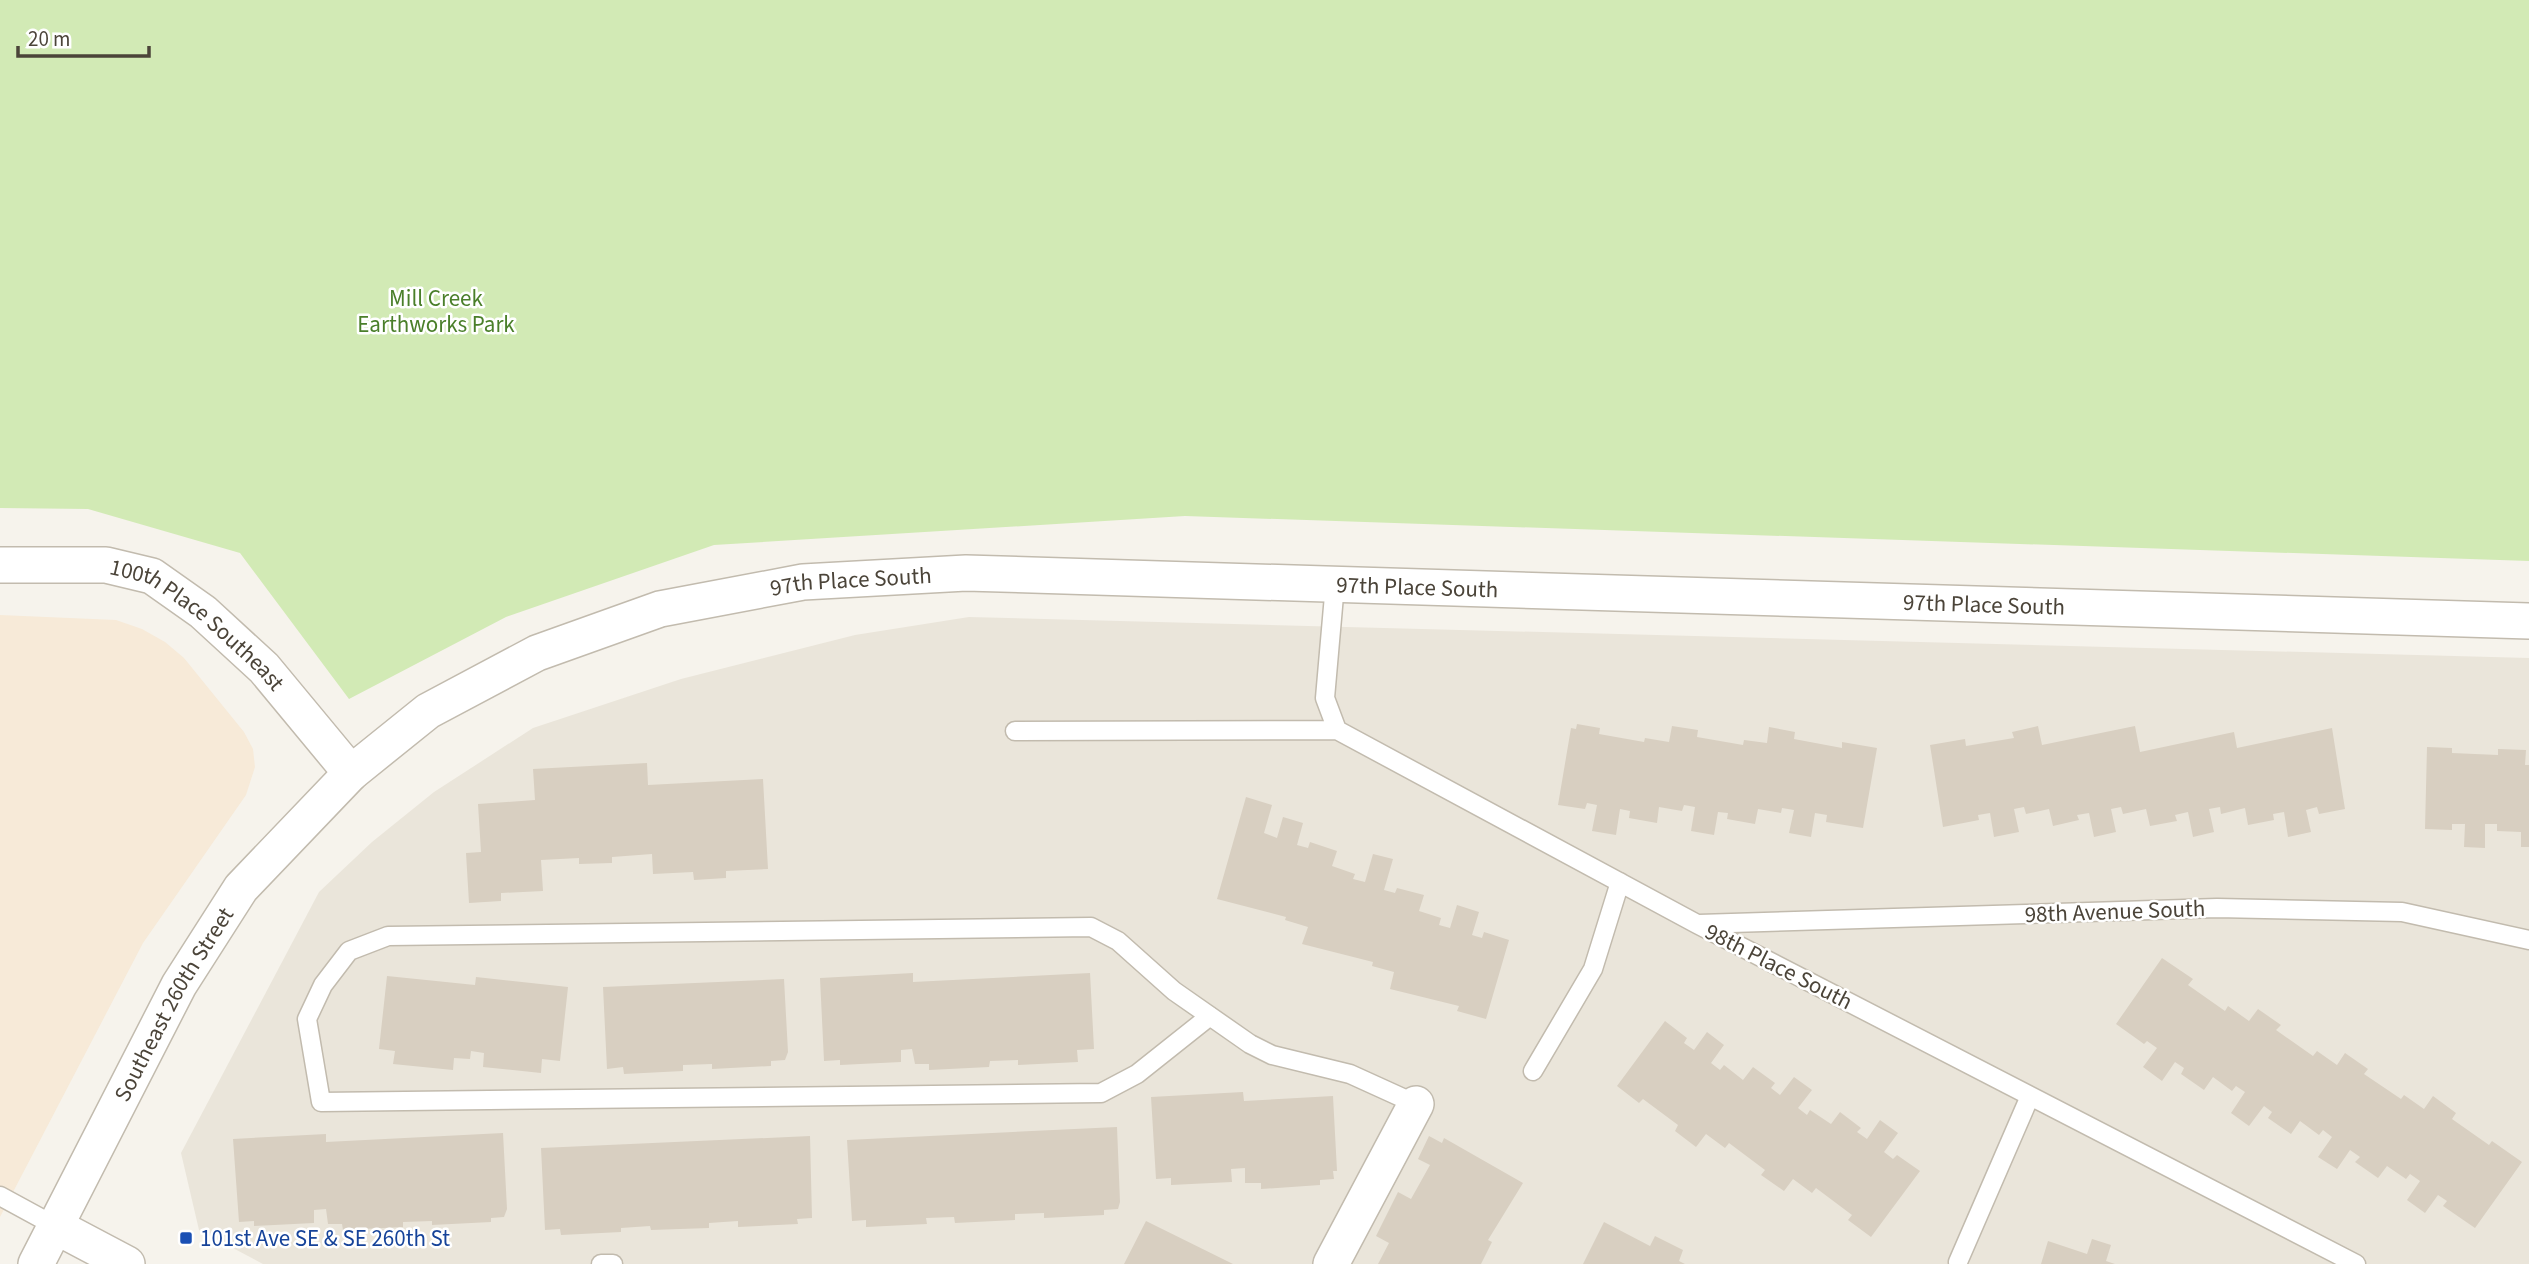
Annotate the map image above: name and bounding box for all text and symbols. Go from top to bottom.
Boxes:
scale bar [18,14,149,58]
text: 20 m [28,24,70,54]
park label: Mill Creek Earthworks Park [357,282,515,341]
street label: 100th Place Southeast [106,550,292,698]
street label: 97th Place South [767,559,932,605]
street label: 97th Place South [1336,568,1499,606]
street label: 97th Place South [1903,586,2065,624]
street label: 98th Avenue South [2024,892,2206,931]
street label: Southeast 260th Street [106,900,242,1107]
street label: 98th Place South [1699,915,1858,1018]
place label: 101st Ave SE & SE 260th St [200,1222,450,1255]
marker: 101st Ave SE & SE 260th St [178,1230,194,1246]

